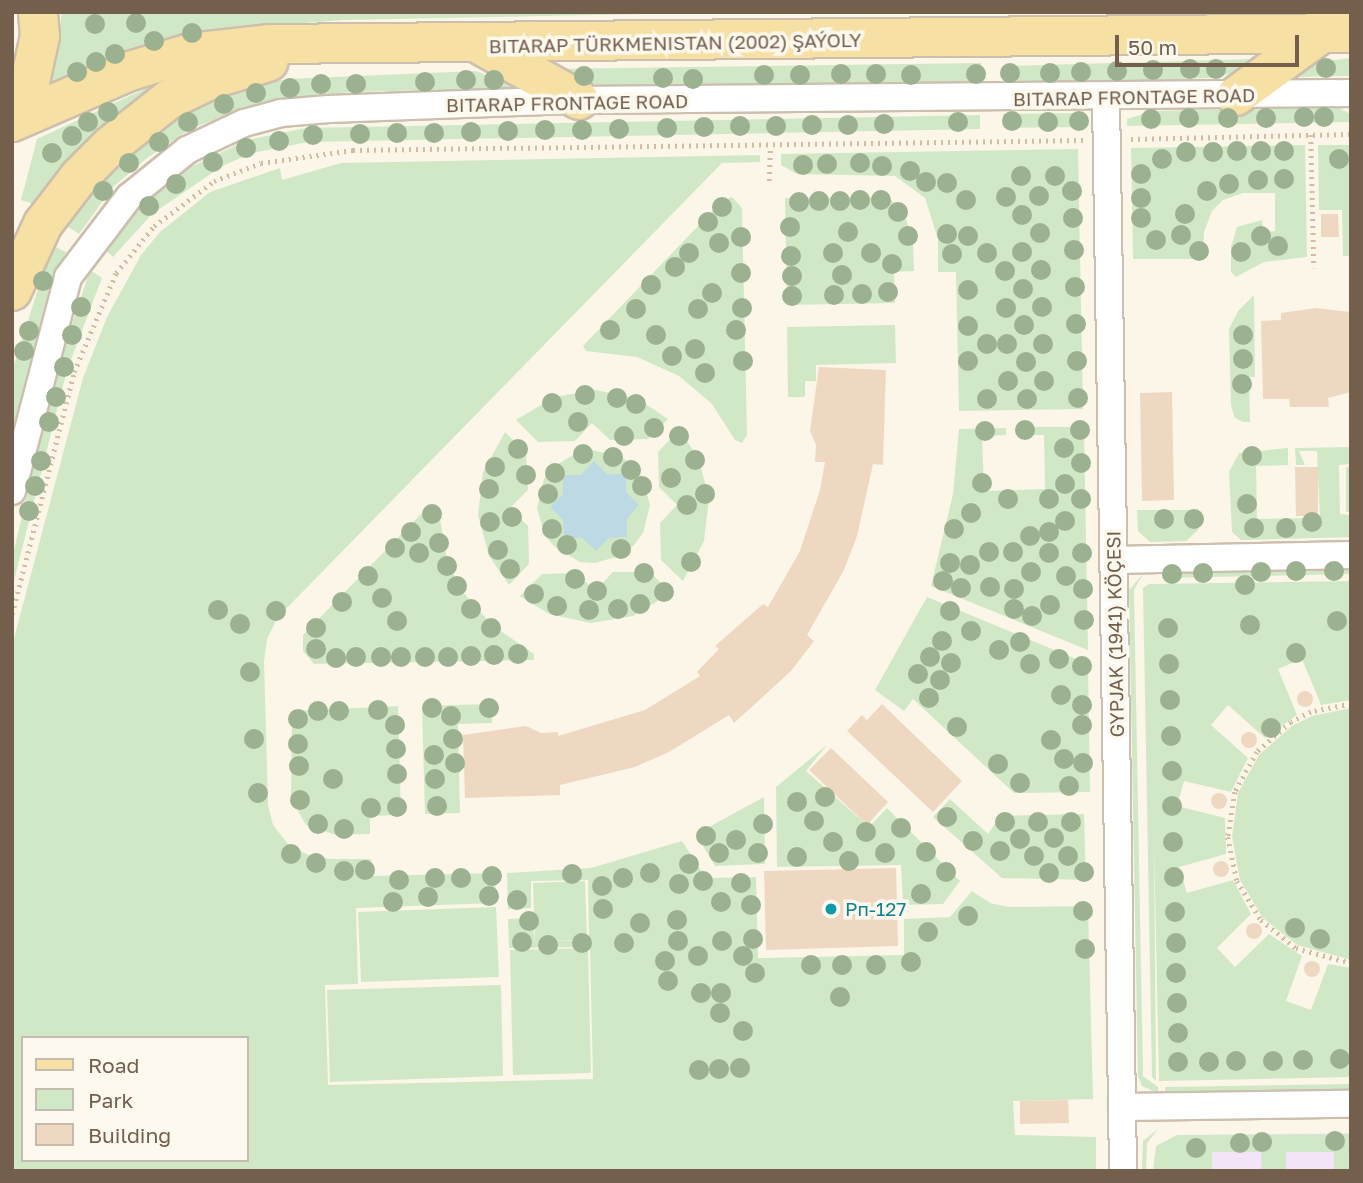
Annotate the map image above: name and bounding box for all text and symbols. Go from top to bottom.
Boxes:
scale bar [1118,21,1302,65]
street label: BITARAP TÜRKMENISTAN (2002) ŞAÝOLY [489,28,861,58]
text: 50 m [1128,34,1177,60]
street label: BITARAP FRONTAGE ROAD [1013,83,1255,111]
street label: BITARAP FRONTAGE ROAD [446,89,688,117]
street label: GYPJAK (1941) KÖÇESI [1102,530,1128,738]
place label: Рп-127 [845,898,906,920]
marker: Рп-127 [823,901,839,917]
legend [21,1036,248,1162]
text: Road [88,1052,139,1078]
text: Park [88,1087,133,1113]
text: Building [88,1122,171,1148]

